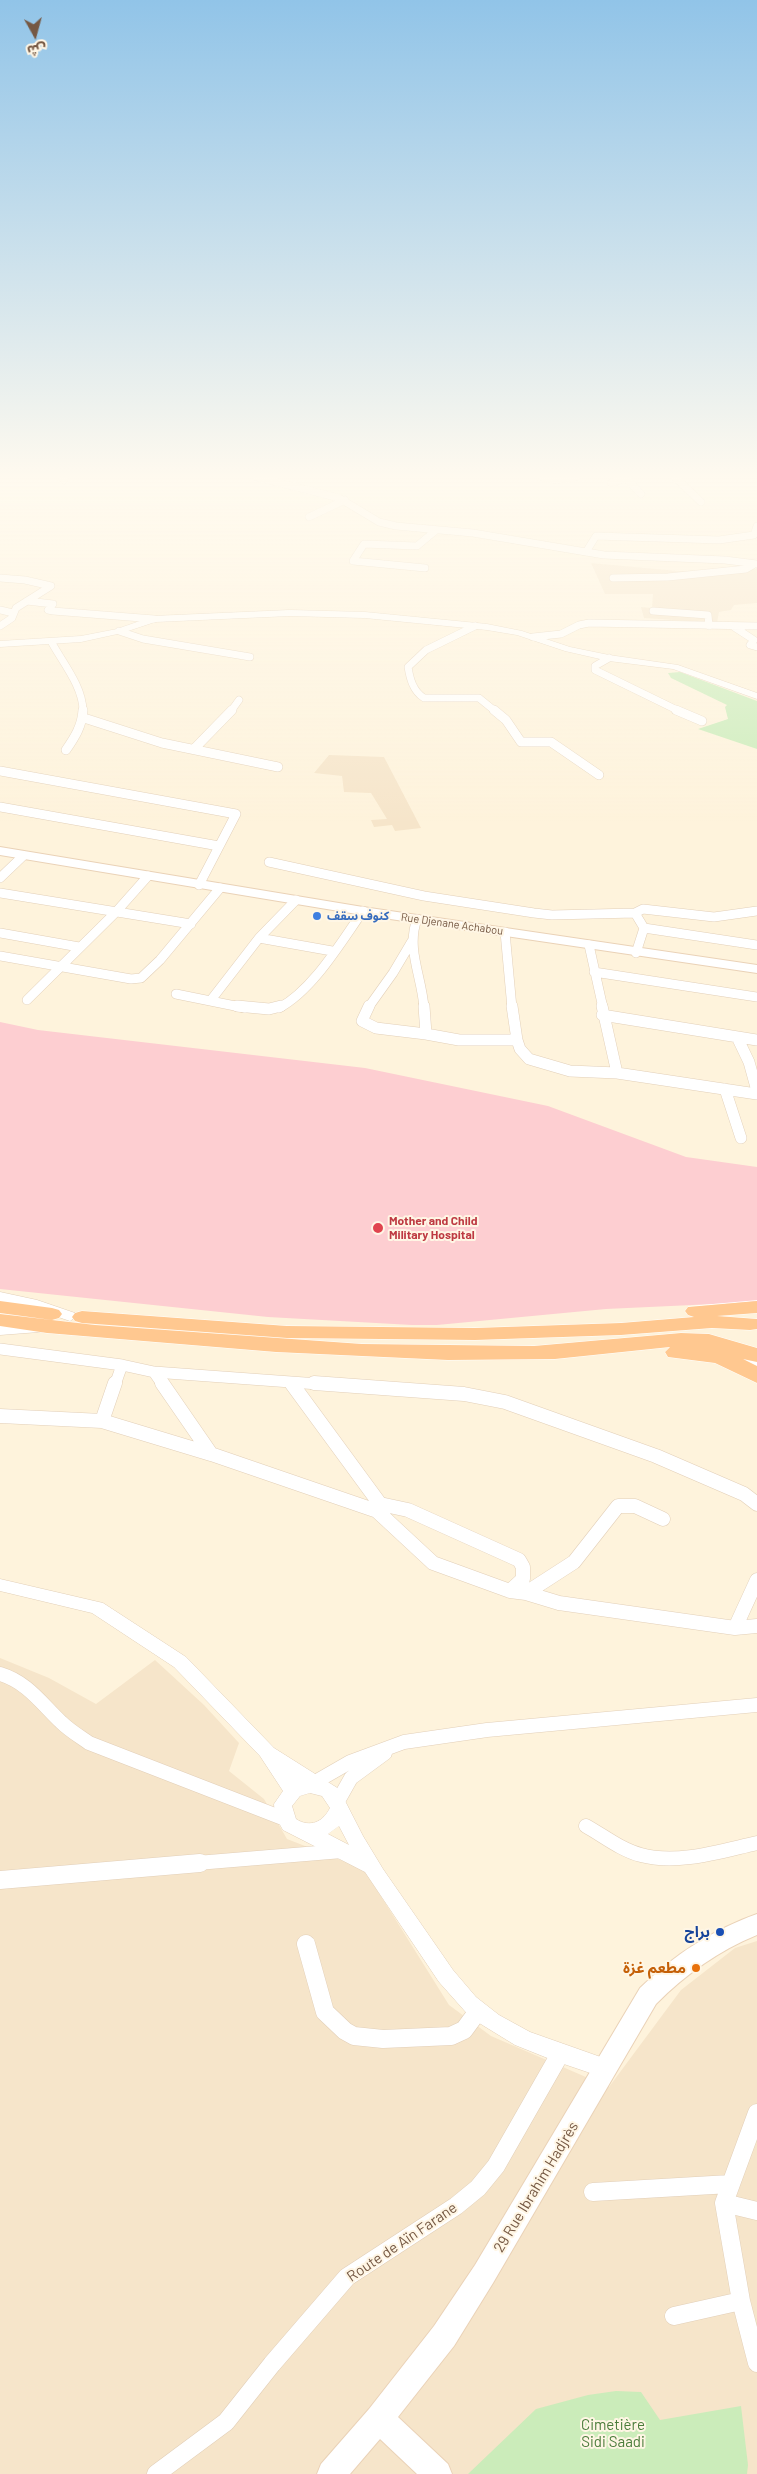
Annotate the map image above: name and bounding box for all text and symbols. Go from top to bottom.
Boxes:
north arrow [10,10,60,60]
text: ش [26,41,47,60]
place label: كنوف سقف [327,909,389,923]
marker: كنوف سقف [311,910,323,922]
street label: Rue Djenane Achabou [400,910,504,938]
place label: Mother and Child Military Hospital [389,1214,477,1242]
marker: Mother and Child Military Hospital [371,1221,385,1235]
place label: براج [684,1923,710,1941]
marker: براج [714,1926,726,1938]
place label: مطعم غزة [623,1959,686,1977]
marker: مطعم غزة [690,1962,702,1974]
street label: 29 Rue Ibrahim Hadjrès [490,2118,582,2256]
street label: Route de Aïn Farane [344,2198,460,2286]
park label: Cimetière Sidi Saadi [581,2416,645,2451]

